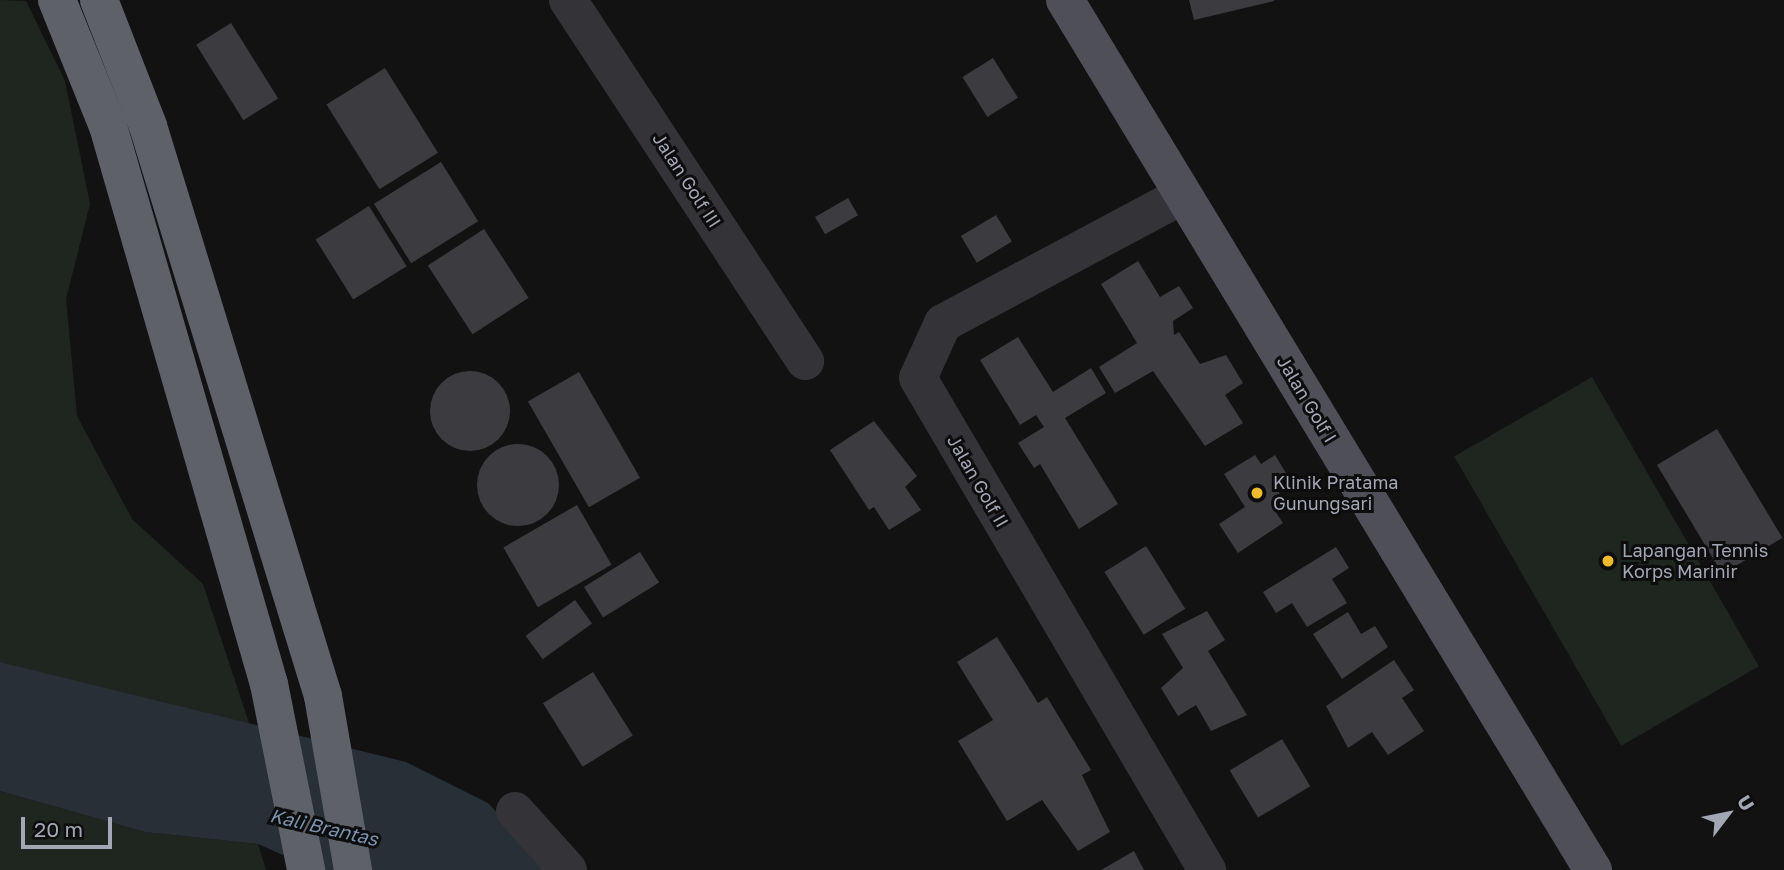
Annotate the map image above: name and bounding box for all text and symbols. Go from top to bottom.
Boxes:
street label: Jalan Golf III [648,129,726,231]
street label: Jalan Golf I [1273,352,1341,446]
street label: Jalan Golf II [943,431,1013,531]
place label: Klinik Pratama Gunungsari [1273,472,1398,514]
marker: Klinik Pratama Gunungsari [1247,483,1267,503]
place label: Lapangan Tennis Korps Marinir [1622,540,1768,582]
marker: Lapangan Tennis Korps Marinir [1600,553,1616,569]
north arrow [1693,779,1763,849]
text: U [1733,791,1760,815]
scale bar [24,804,116,848]
water label: Kali Brantas [268,804,380,850]
text: 20 m [34,816,83,842]

